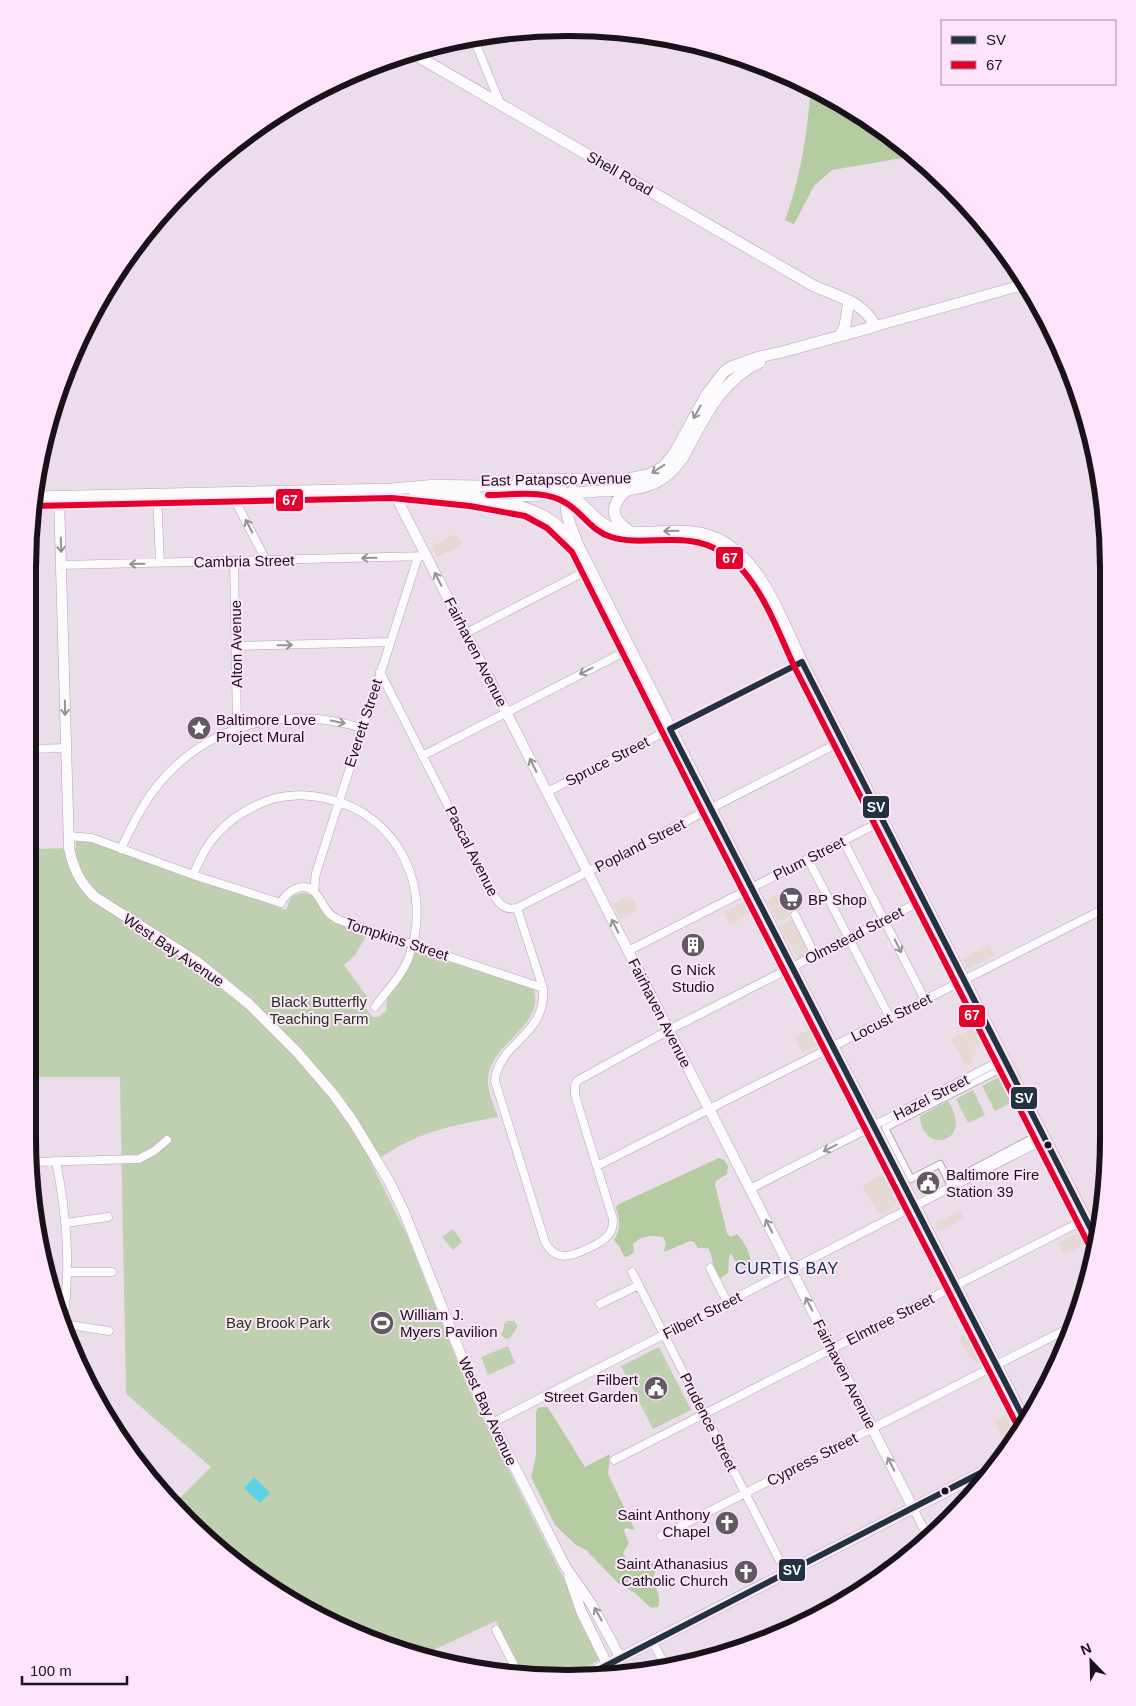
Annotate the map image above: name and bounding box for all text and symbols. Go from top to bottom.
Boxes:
legend [941,20,1116,85]
text: SV [986,31,1006,48]
text: 67 [986,56,1003,73]
street label: Shell Road [584,147,656,199]
one-way arrow [692,404,702,419]
one-way arrow [651,464,665,474]
street label: East Patapsco Avenue [481,469,631,489]
line badge: 67 [275,488,304,512]
text: 67 [282,492,298,508]
one-way arrow [244,519,254,534]
one-way arrow [664,526,680,536]
one-way arrow [56,537,66,553]
line badge: 67 [715,546,744,570]
text: 67 [722,550,738,566]
street label: Cambria Street [193,552,295,570]
one-way arrow [361,553,378,563]
one-way arrow [129,559,145,568]
one-way arrow [433,572,442,587]
street label: Fairhaven Avenue [441,594,511,710]
street label: Alton Avenue [227,600,245,688]
one-way arrow [276,640,292,650]
one-way arrow [579,666,594,676]
street label: Everett Street [341,676,386,769]
one-way arrow [60,700,70,716]
place label: Baltimore Love Project Mural [216,711,316,745]
place icon: Baltimore Love Project Mural [186,715,212,741]
one-way arrow [329,717,345,727]
street label: Spruce Street [562,732,652,789]
one-way arrow [528,758,537,773]
line badge: SV [862,795,890,819]
text: SV [867,799,886,815]
street label: Pascal Avenue [442,803,502,899]
street label: Popland Street [592,815,689,875]
street label: Plum Street [770,832,849,883]
supermarket icon: BP Shop [778,886,804,912]
place label: BP Shop [808,891,867,908]
street label: Olmstead Street [802,902,907,967]
street label: West Bay Avenue [120,910,228,990]
street label: Tompkins Street [343,914,452,964]
one-way arrow [610,918,620,933]
building icon: G Nick Studio [680,932,706,958]
one-way arrow [894,938,903,953]
street label: Fairhaven Avenue [625,955,695,1071]
place label: G Nick Studio [671,961,716,995]
street label: Locust Street [848,989,935,1045]
park label: Black Butterfly Teaching Farm [269,993,369,1027]
line badge: 67 [958,1004,986,1028]
text: 67 [964,1007,980,1023]
street label: Hazel Street [890,1070,972,1123]
line badge: SV [1010,1086,1038,1110]
text: SV [1015,1090,1034,1106]
unlabelled marker [1043,1140,1053,1150]
one-way arrow [823,1143,838,1153]
place label: Baltimore Fire Station 39 [946,1166,1039,1200]
public building icon: Baltimore Fire Station 39 [915,1170,941,1196]
one-way arrow [764,1219,773,1234]
district label: CURTIS BAY [735,1260,839,1277]
street label: Filbert Street [660,1288,745,1342]
street label: Elmtree Street [843,1289,937,1348]
one-way arrow [804,1297,813,1312]
place label: William J. Myers Pavilion [400,1306,498,1340]
sports icon: William J. Myers Pavilion [369,1310,395,1336]
park label: Bay Brook Park [226,1314,331,1331]
street label: Fairhaven Avenue [810,1316,880,1432]
street label: West Bay Avenue [455,1354,521,1468]
street label: Prudence Street [677,1370,742,1475]
place label: Filbert Street Garden [544,1371,639,1405]
public building icon: Filbert Street Garden [643,1375,669,1401]
street label: Cypress Street [764,1429,861,1489]
one-way arrow [886,1457,895,1472]
unlabelled marker [940,1486,950,1496]
place label: Saint Anthony Chapel [617,1506,710,1540]
church icon: Saint Anthony Chapel [714,1510,740,1536]
place label: Saint Athanasius Catholic Church [616,1555,728,1589]
line badge: SV [778,1558,806,1582]
church icon: Saint Athanasius Catholic Church [733,1559,759,1585]
text: SV [783,1562,802,1578]
one-way arrow [592,1608,602,1622]
north arrow [1066,1636,1116,1686]
text: N [1078,1640,1094,1658]
scale bar [22,1654,128,1686]
text: 100 m [30,1662,72,1679]

